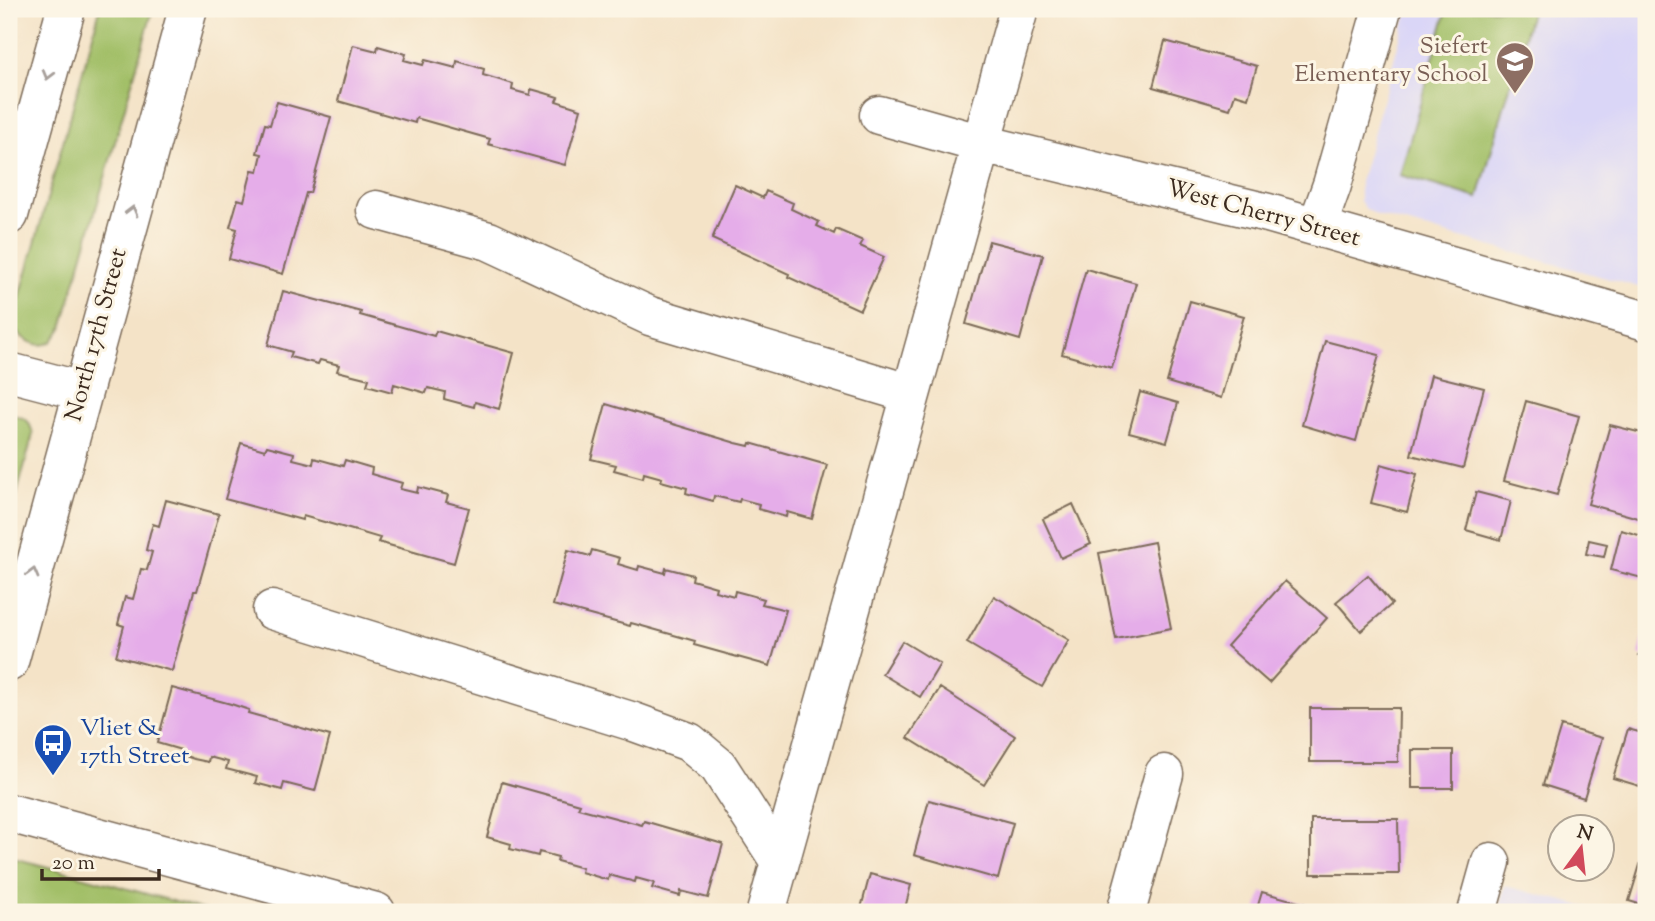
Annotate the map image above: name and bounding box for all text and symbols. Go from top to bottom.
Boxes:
place label: Siefert Elementary School [1294,30,1488,92]
school or university icon: Siefert Elementary School [1494,40,1536,95]
one-way arrow [41,68,56,80]
street label: West Cherry Street [1162,172,1364,256]
one-way arrow [123,206,138,218]
street label: North 17th Street [58,245,136,425]
one-way arrow [25,567,39,579]
place label: Vliet & 17th Street [80,712,190,774]
bus stop icon: Vliet & 17th Street [32,722,74,777]
north arrow [1546,813,1616,883]
text: N [1574,819,1596,849]
scale bar [42,837,159,881]
text: 20 m [52,849,95,879]

